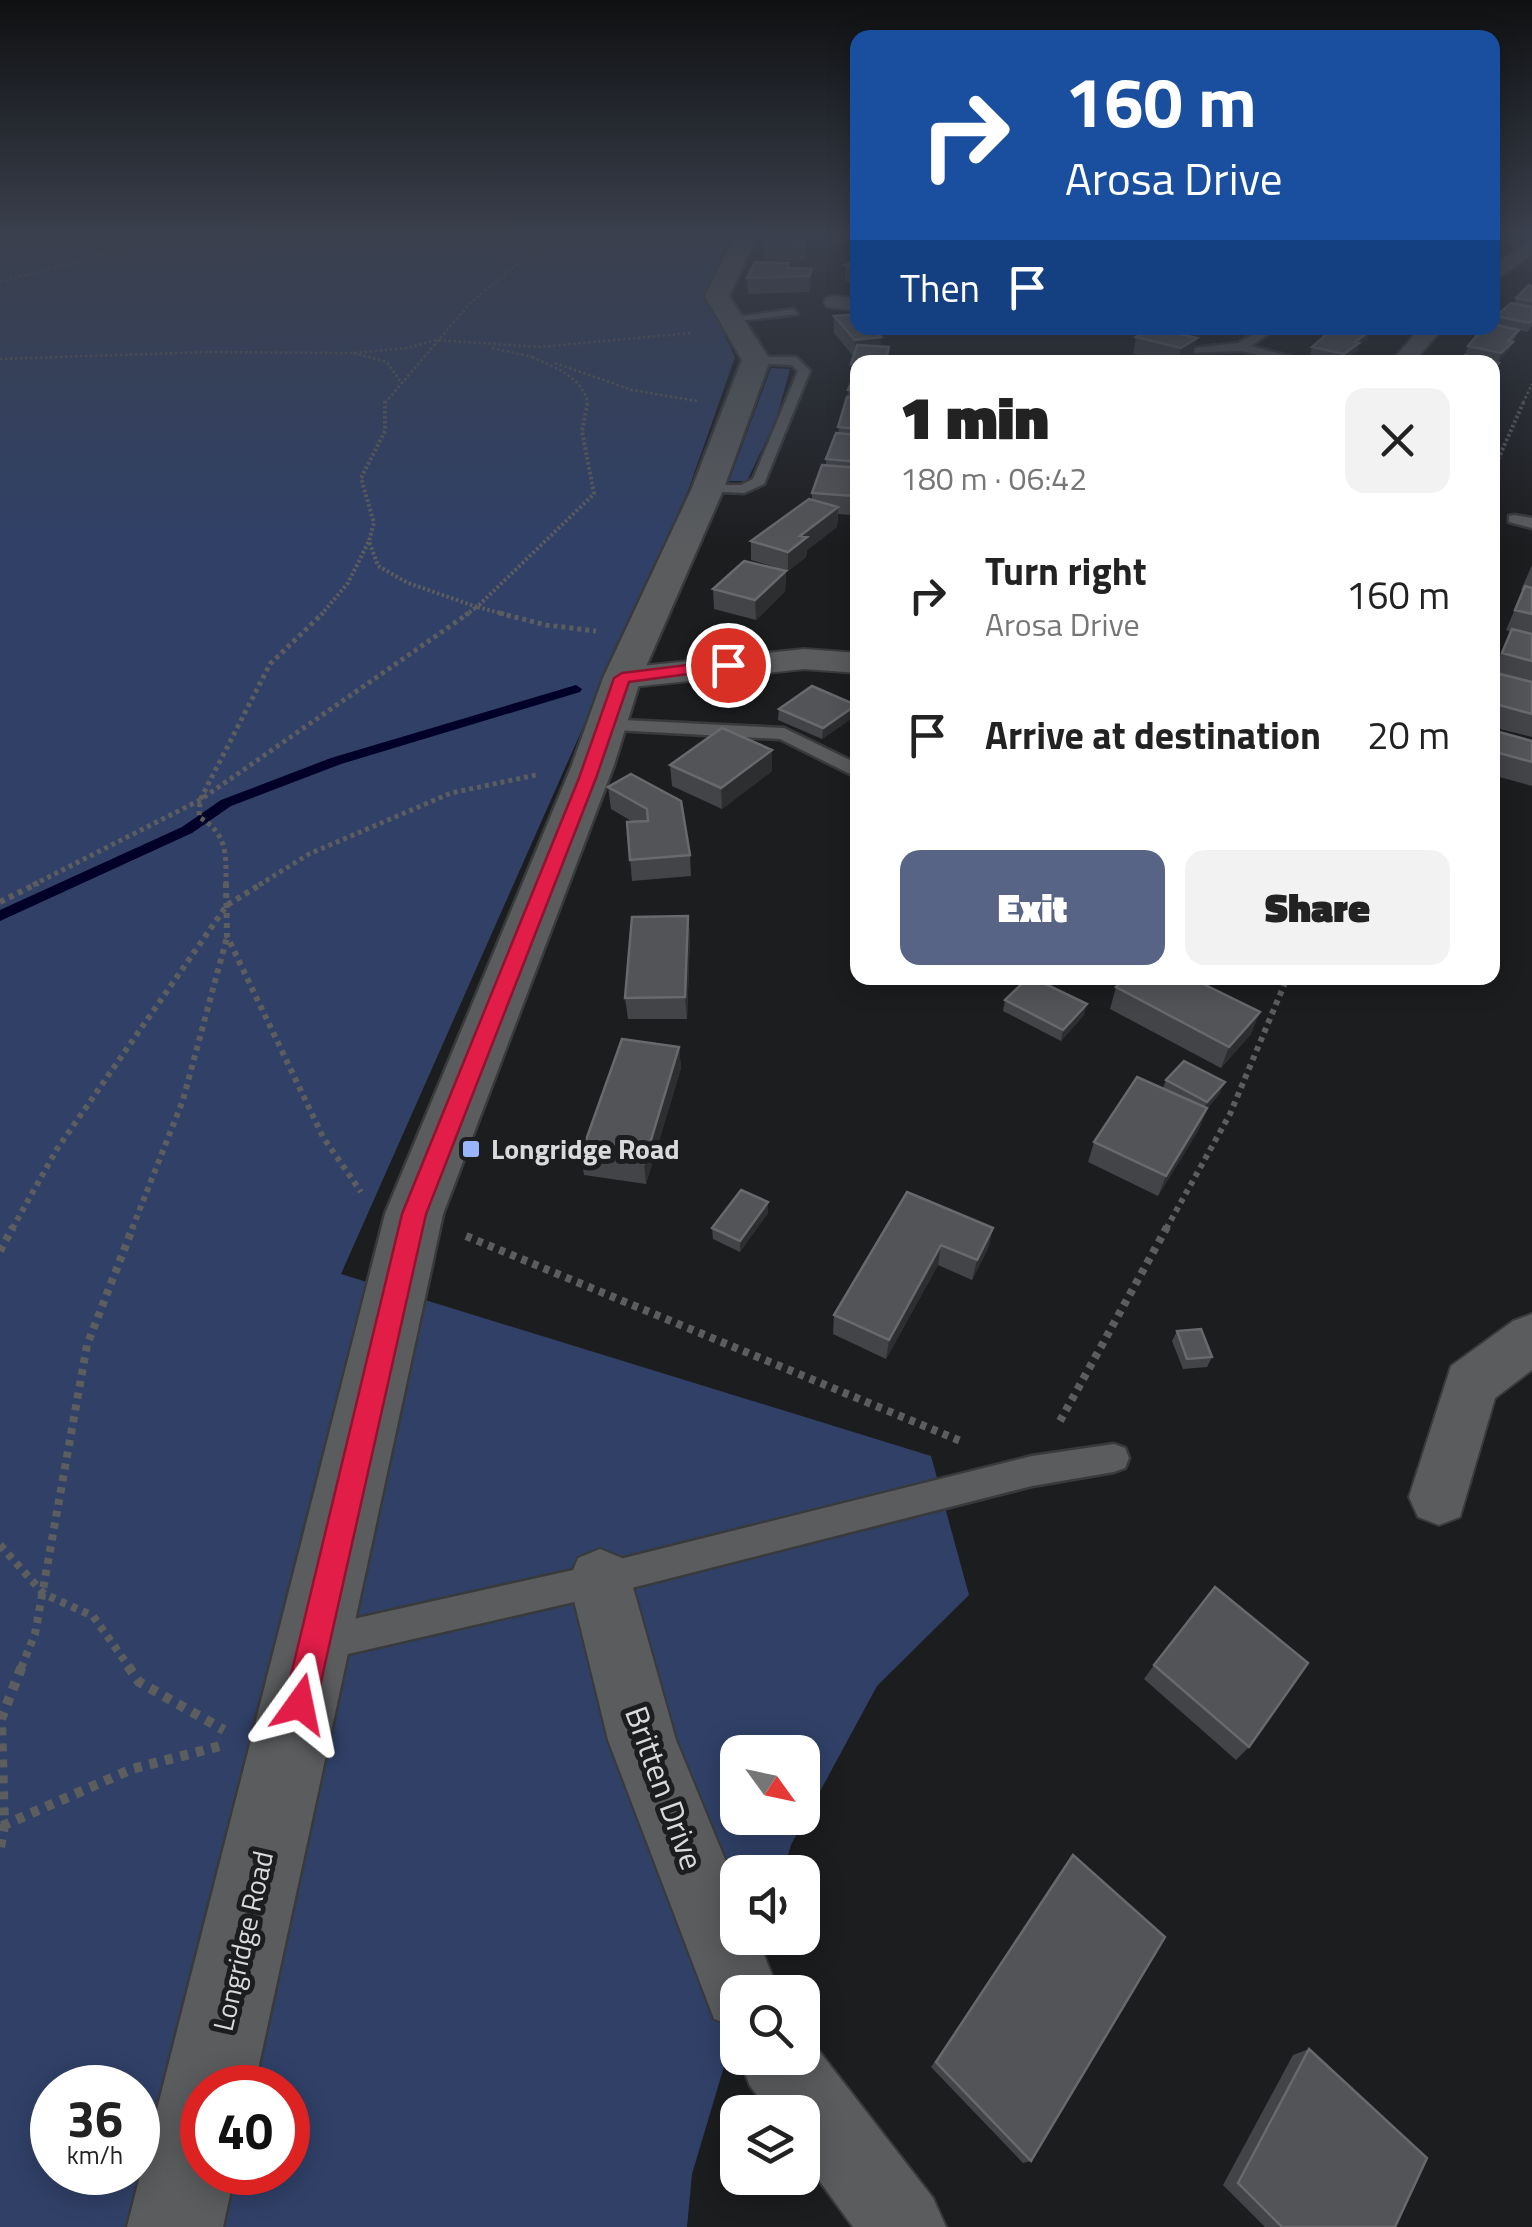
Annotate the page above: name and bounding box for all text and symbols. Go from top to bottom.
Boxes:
text: 160 m [1065,48,1257,154]
icon: right [900,70,1030,200]
text: Arosa Drive [1065,144,1283,212]
text: Then [900,259,980,317]
icon: arrive [1000,260,1055,315]
text: 1 min [900,371,1049,462]
button: close [1345,388,1450,493]
text: 180 m · 06:42 [900,454,1087,502]
text: Turn right [985,542,1147,600]
text: 160 m [1346,566,1450,624]
icon: right [900,568,955,623]
text: Arosa Drive [985,600,1140,648]
pin [686,623,771,708]
icon: arrive [701,638,756,693]
text: Arrive at destination [985,706,1321,764]
text: 20 m [1367,706,1450,764]
icon: arrive [900,708,955,763]
button: Exit [900,850,1165,965]
button: Share [1185,850,1450,965]
place label: Longridge Road [491,1127,680,1170]
marker: Longridge Road [460,1138,482,1160]
position arrow [248,1652,352,1756]
street label: Britten Drive [613,1699,717,1876]
north arrow [720,1735,820,1835]
map controls [720,1735,820,2195]
street label: Longridge Road [201,1847,284,2035]
button: sound [720,1855,820,1955]
button: search [720,1975,820,2075]
speed limit sign: 40 [180,2065,310,2195]
text: 36 [67,2080,123,2156]
button: layers [720,2095,820,2195]
text: km/h [67,2136,123,2174]

